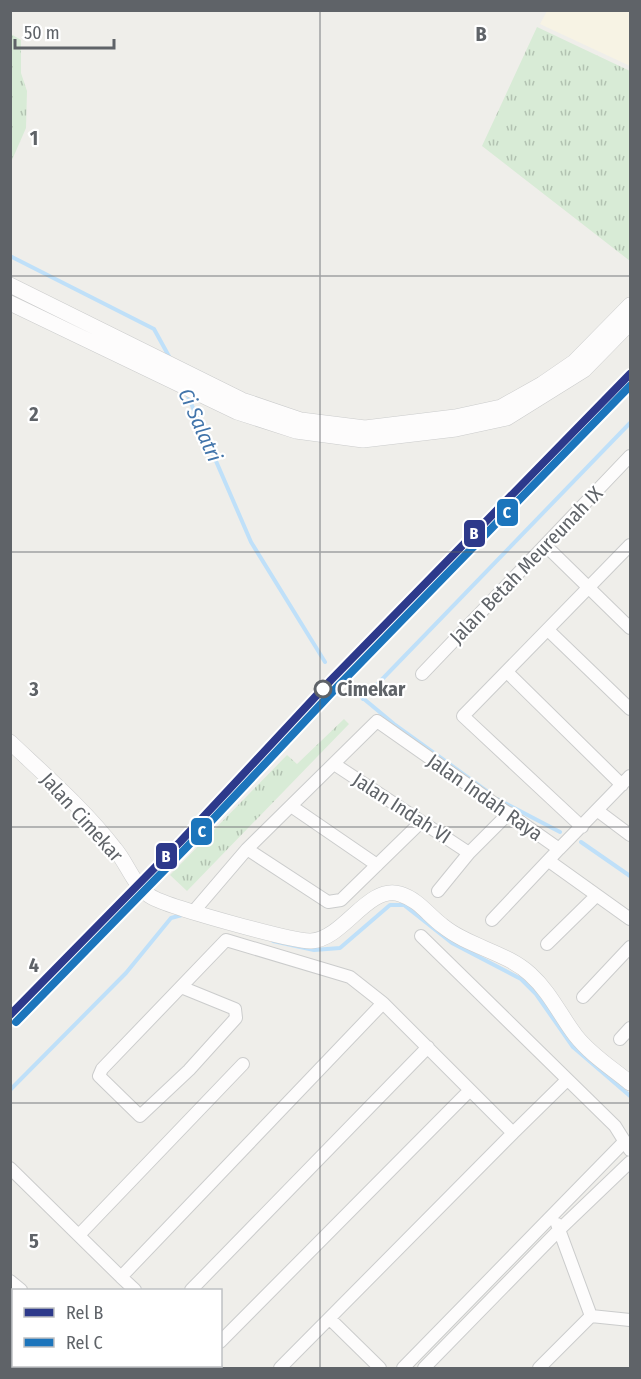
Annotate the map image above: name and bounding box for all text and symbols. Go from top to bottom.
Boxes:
scale bar [15,12,114,50]
text: 50 m [24,22,60,44]
text: B [475,22,487,46]
text: 1 [30,126,38,150]
water label: Ci Salatri [172,384,228,466]
text: 2 [28,402,39,426]
street label: Jalan Betah Meureunah IX [445,481,607,649]
line badge: C [496,498,519,527]
text: C [503,503,512,522]
line badge: B [463,519,486,548]
text: 3 [28,677,39,701]
place label: Cimekar [337,677,406,701]
marker: Cimekar [314,680,332,698]
street label: Jalan Indah Raya [423,748,547,846]
street label: Jalan Indah VI [348,767,456,849]
street label: Jalan Cimekar [36,768,128,866]
line badge: C [190,817,213,846]
text: C [198,822,207,841]
line badge: B [155,842,178,870]
text: B [162,847,171,866]
text: 4 [29,953,39,977]
text: 5 [29,1229,39,1253]
legend [12,1289,222,1367]
text: Rel B [66,1302,103,1324]
text: Rel C [66,1332,103,1354]

